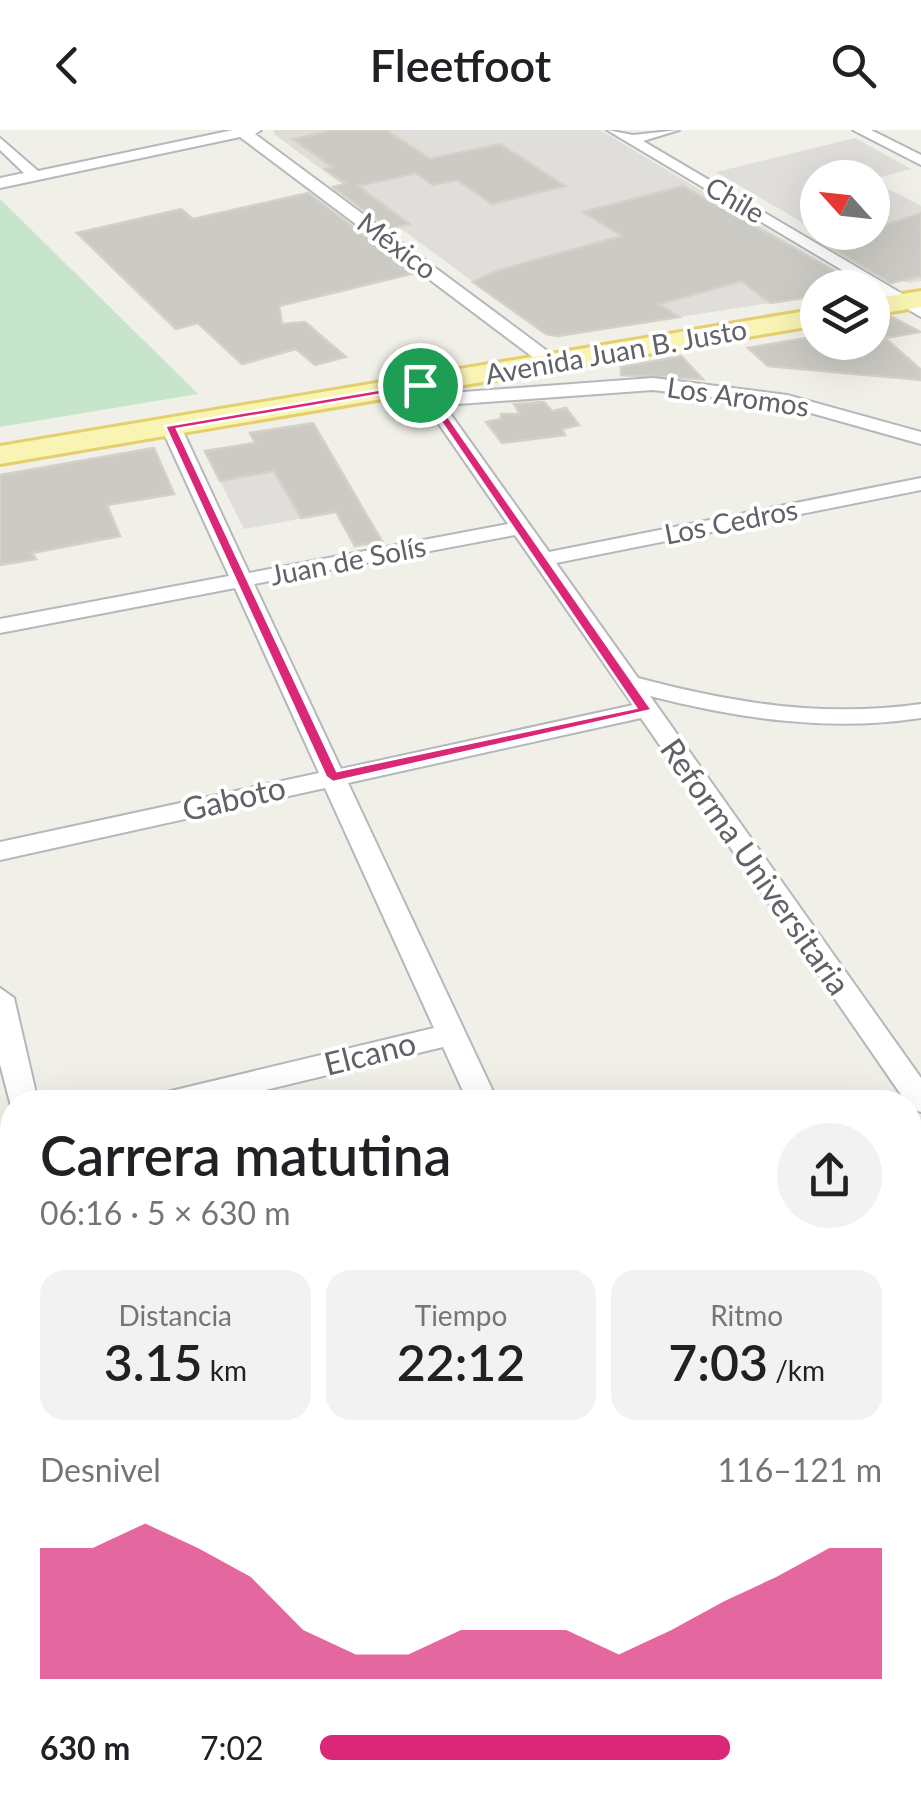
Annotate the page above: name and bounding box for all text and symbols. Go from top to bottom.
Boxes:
icon: back [40,38,95,93]
text: Fleetfoot [370,38,551,92]
icon: search [826,38,881,93]
north arrow [800,160,890,250]
map controls [800,160,890,360]
street label: Chile [700,169,771,229]
street label: México [352,205,444,286]
button: layers [800,270,890,360]
street label: Avenida Juan B. Justo [482,311,749,391]
pin [378,343,463,428]
icon: arrive [393,358,448,413]
street label: Los Aromos [665,369,811,423]
street label: Los Cedros [661,491,800,551]
street label: Juan de Solís [267,528,429,592]
street label: Reforma Universitaria [653,730,859,1002]
street label: Gaboto [178,767,289,828]
street label: Elcano [320,1022,420,1083]
text: Carrera matutina [40,1122,451,1188]
button: share [777,1123,882,1228]
text: 06:16 · 5 × 630 m [40,1193,291,1232]
text: Distancia [119,1298,232,1332]
text: Tiempo [415,1298,507,1332]
text: Ritmo [710,1298,783,1332]
text: 3.15 [104,1332,203,1392]
text: 22:12 [397,1332,525,1392]
text: 7:03 [668,1332,768,1392]
text: km [203,1353,247,1387]
text: /km [768,1353,825,1387]
text: Desnivel [40,1450,161,1489]
text: 116–121 m [718,1450,882,1489]
text: 630 m [40,1728,130,1767]
text: 7:02 [200,1728,264,1767]

